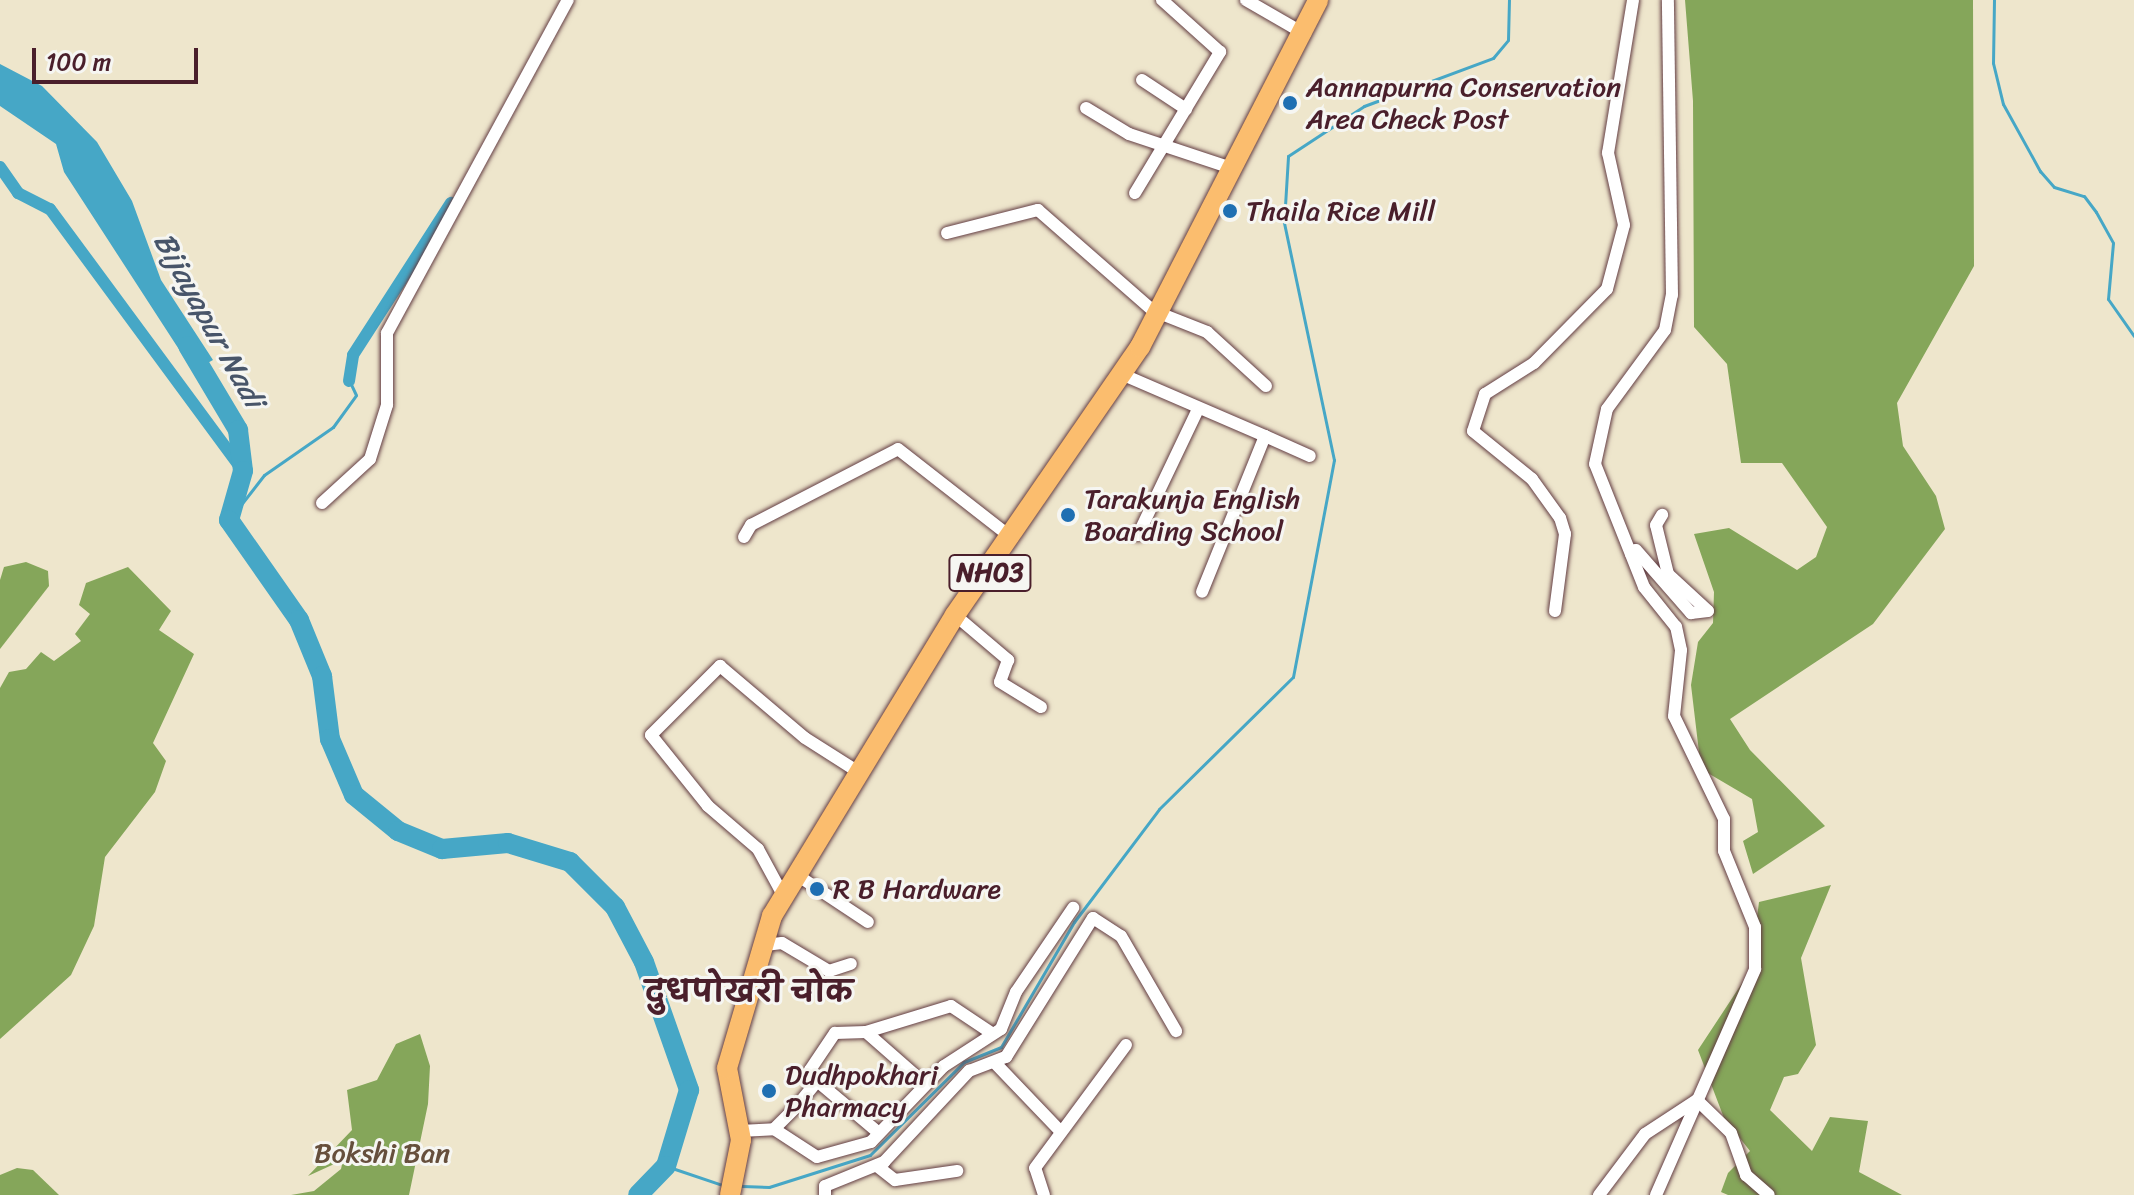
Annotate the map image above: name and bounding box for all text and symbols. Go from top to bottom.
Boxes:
scale bar [36,32,202,82]
text: 100 m [46,41,111,83]
place label: Aannapurna Conservation Area Check Post [1306,70,1622,136]
marker: Aannapurna Conservation Area Check Post [1281,94,1299,112]
place label: Thaila Rice Mill [1246,194,1434,228]
marker: Thaila Rice Mill [1221,202,1239,220]
water label: Bijayapur Nadi [146,226,272,414]
place label: Tarakunja English Boarding School [1084,482,1300,548]
marker: Tarakunja English Boarding School [1059,506,1077,524]
road number: NH03 [948,551,1032,595]
place label: R B Hardware [833,872,1001,906]
marker: R B Hardware [808,880,826,898]
district label: दुधपोखरी चोक [645,974,853,1010]
place label: Dudhpokhari Pharmacy [785,1058,938,1124]
marker: Dudhpokhari Pharmacy [760,1082,778,1100]
park label: Bokshi Ban [314,1136,450,1170]

